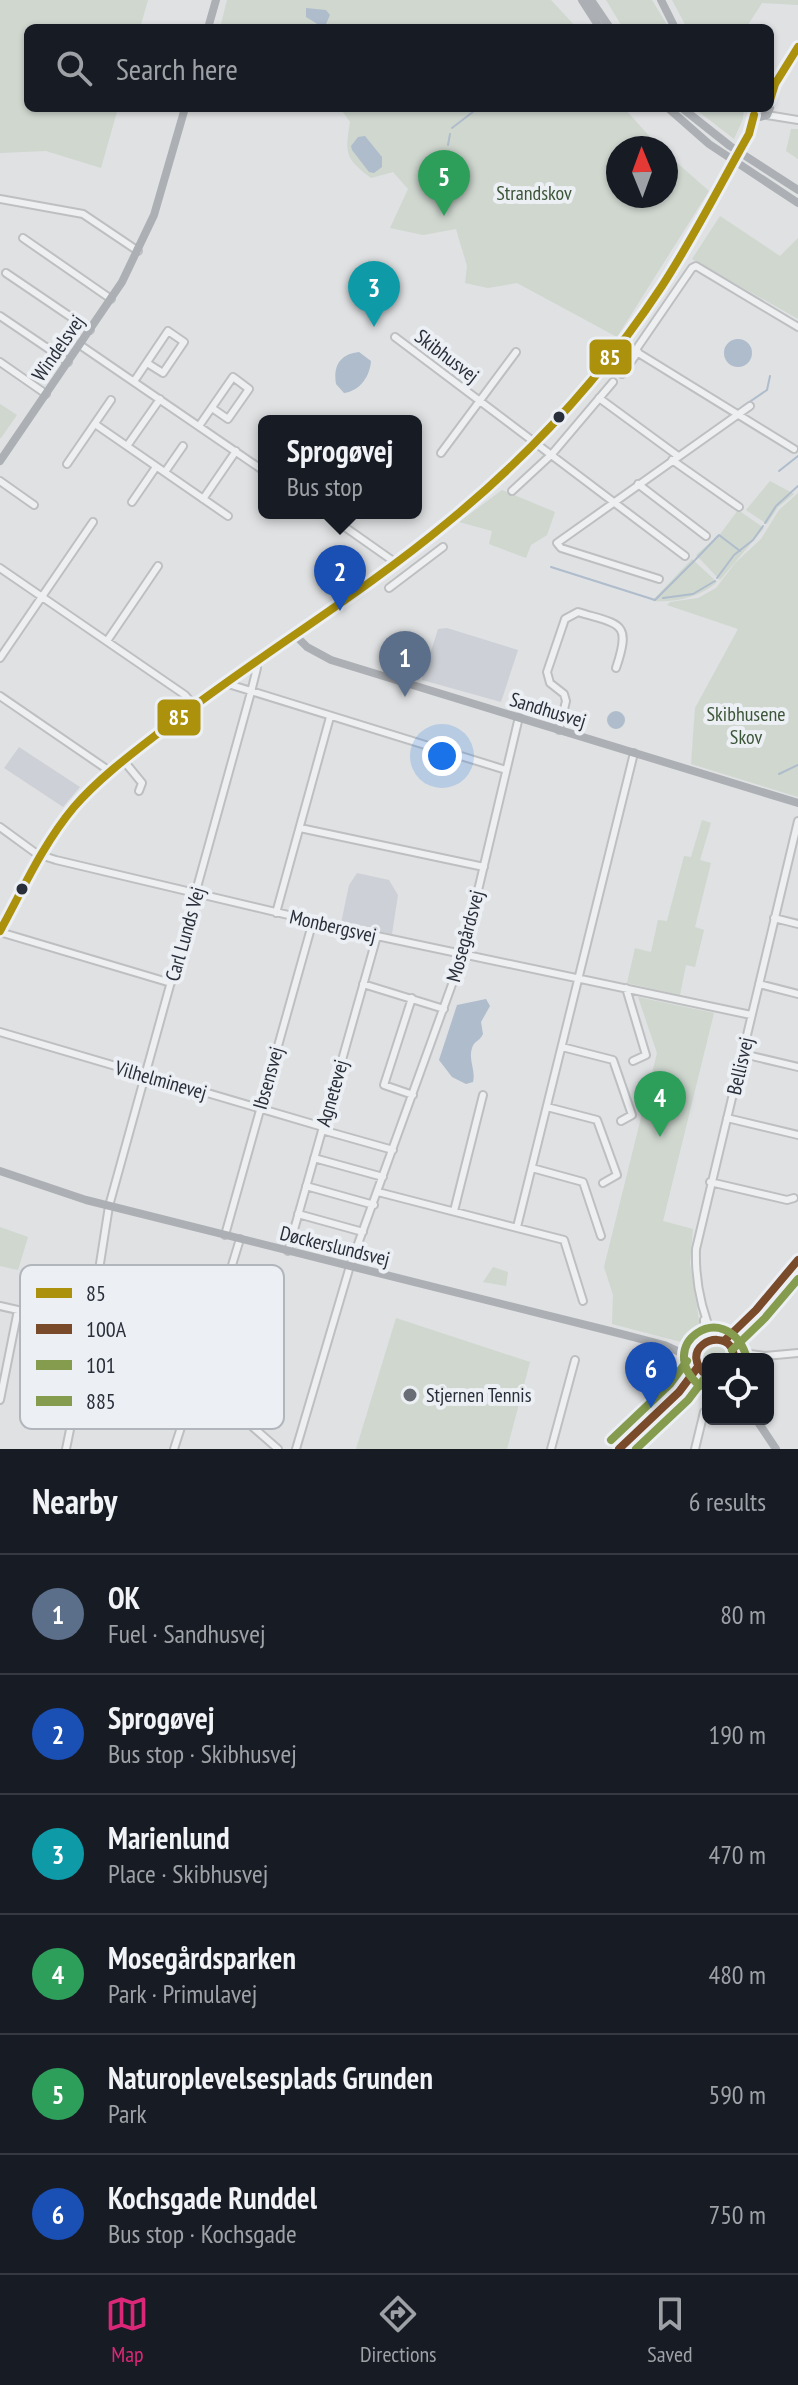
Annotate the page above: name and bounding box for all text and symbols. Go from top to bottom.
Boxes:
search box [24,24,774,112]
icon: search [52,46,96,90]
text: Search here [116,49,238,88]
north arrow [606,136,678,208]
pin: 5 [418,150,470,216]
park label: Strandskov [496,180,572,206]
pin: 3 [348,261,400,327]
street label: Windelsvej [26,310,90,386]
street label: Skibhusvej [410,323,484,389]
line badge: 85 [588,338,633,376]
text: 85 [599,343,621,371]
unlabelled marker [551,409,567,425]
popup [258,415,422,519]
text: Sprogøvej [287,431,393,470]
text: Bus stop [287,470,363,503]
pin: 2 [314,545,366,611]
pin: 1 [379,631,431,697]
street label: Sandhusvej [507,686,589,734]
line badge: 85 [156,698,202,737]
park label: Skibhusene Skov [707,701,785,750]
text: 85 [168,703,190,731]
your location [422,736,462,776]
unlabelled marker [14,881,30,897]
street label: Carl Lunds Vej [159,884,211,984]
street label: Mosegårdsvej [440,887,490,985]
street label: Monbergsvej [287,903,379,949]
street label: Bellisvej [721,1035,759,1097]
street label: Ibsensvej [247,1044,289,1112]
street label: Vilhelminevej [111,1054,210,1106]
street label: Agnetevej [310,1056,354,1130]
pin: 4 [634,1071,686,1137]
street label: Døckerslundsvej [277,1220,393,1272]
legend [20,1265,284,1429]
text: 85 [86,1279,106,1307]
text: 100A [86,1315,127,1343]
pin: 6 [625,1342,677,1408]
text: 101 [86,1351,116,1379]
map controls [702,1353,774,1425]
button: locate [702,1353,774,1425]
place label: Stjernen Tennis [426,1382,532,1408]
marker: Stjernen Tennis [401,1386,419,1404]
text: 885 [86,1387,116,1415]
text: Nearby [32,1479,117,1523]
text: 6 results [689,1485,766,1518]
text: OK [108,1578,140,1617]
text: 1 [52,1598,64,1631]
text: 80 m [720,1598,766,1631]
text: Fuel · Sandhusvej [108,1617,266,1650]
text: Sprogøvej [108,1698,215,1737]
text: 2 [52,1718,64,1751]
text: 190 m [708,1718,766,1751]
text: Bus stop · Skibhusvej [108,1737,297,1770]
text: Marienlund [108,1818,230,1857]
text: 3 [52,1838,64,1871]
text: 470 m [708,1838,766,1871]
text: Place · Skibhusvej [108,1857,268,1890]
text: Mosegårdsparken [108,1938,296,1977]
text: 4 [52,1958,64,1991]
text: 480 m [708,1958,766,1991]
text: Park · Primulavej [108,1977,257,2010]
text: Naturoplevelsesplads Grunden [108,2058,433,2097]
text: 5 [52,2078,64,2111]
text: 590 m [708,2078,766,2111]
text: Park [108,2097,147,2130]
text: Kochsgade Runddel [108,2178,317,2217]
text: 6 [52,2198,64,2231]
text: 750 m [708,2198,766,2231]
text: Bus stop · Kochsgade [108,2217,297,2250]
tab: Map [105,2292,149,2368]
tab: Directions [360,2292,437,2368]
tab: Saved [647,2292,693,2368]

